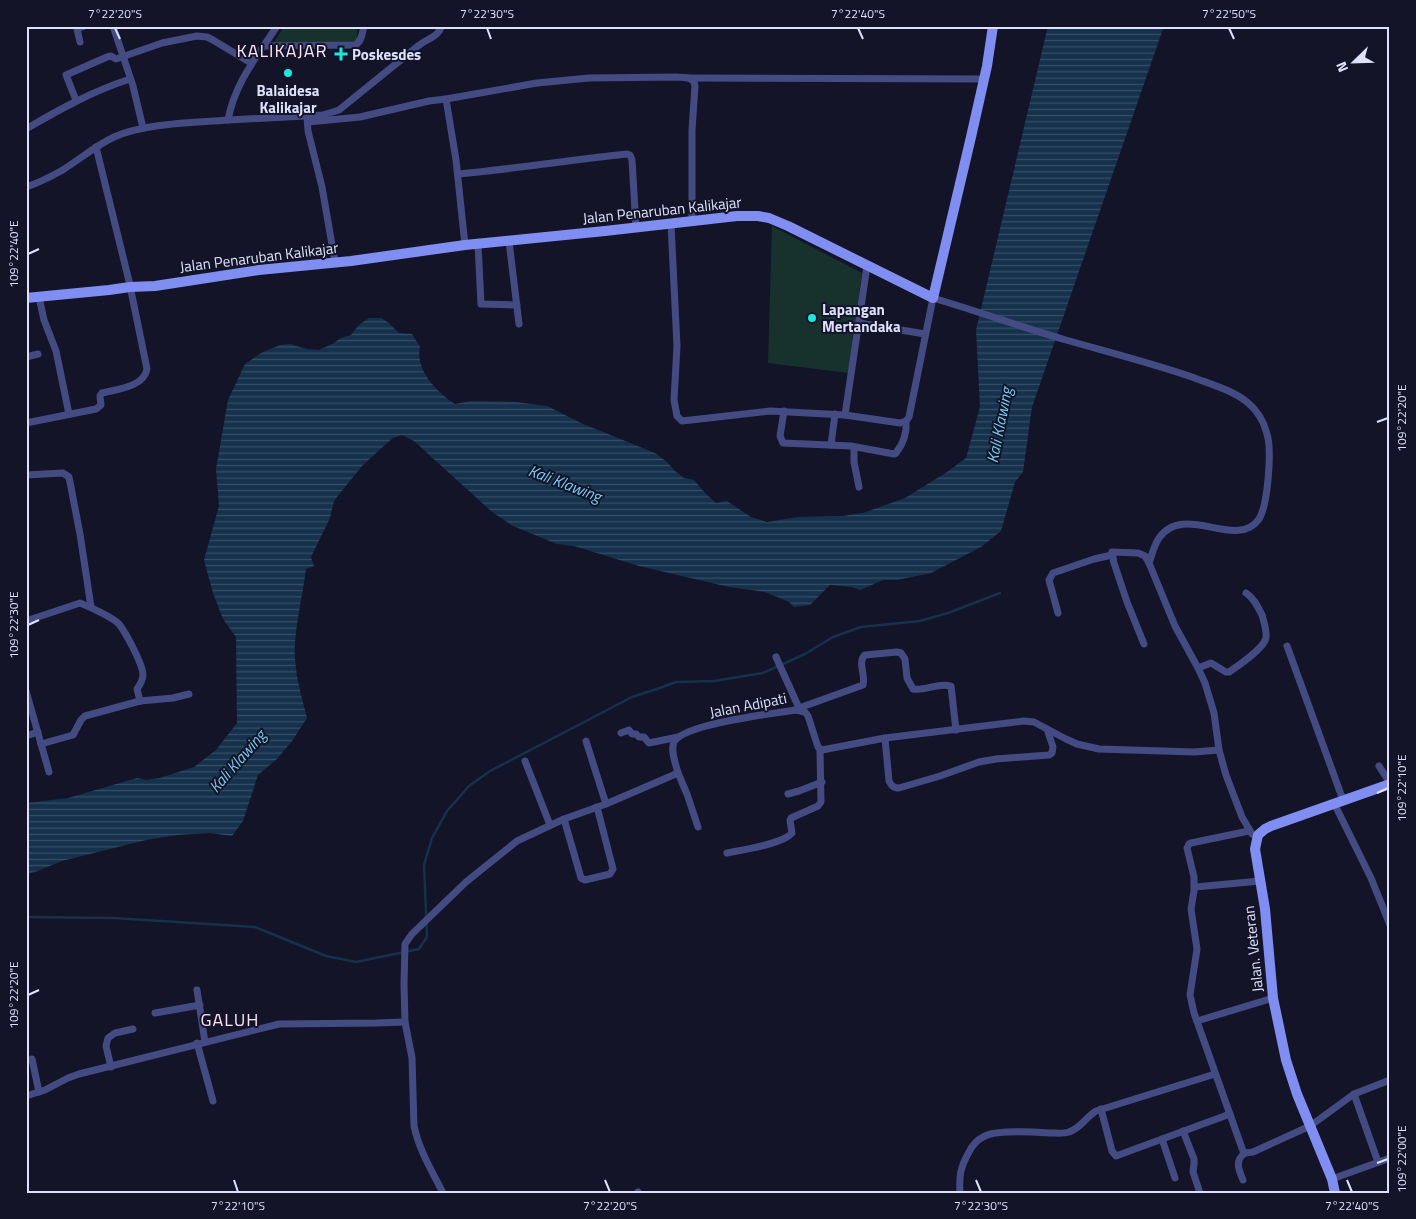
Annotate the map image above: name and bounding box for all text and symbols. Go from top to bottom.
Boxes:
text: 7°22'20"S [88,4,142,23]
text: 7°22'30"S [460,4,514,23]
text: 7°22'40"S [831,4,885,23]
text: 7°22'50"S [1202,4,1256,23]
district label: KALIKAJAR [237,37,327,64]
north arrow [1328,38,1378,88]
place label: Poskesdes [352,43,421,66]
marker: Poskesdes [334,47,348,61]
text: N [1330,59,1353,76]
marker: Balaidesa Kalikajar [282,67,294,79]
place label: Balaidesa Kalikajar [256,79,320,119]
street label: Jalan Penaruban Kalikajar [581,190,743,230]
text: 109°22'40"E [4,220,23,288]
street label: Jalan Penaruban Kalikajar [178,236,340,278]
place label: Lapangan Mertandaka [822,298,901,338]
marker: Lapangan Mertandaka [806,312,818,324]
water label: Kali Klawing [980,383,1019,465]
text: 109°22'20"E [1392,384,1411,452]
water label: Kali Klawing [525,458,607,509]
text: 109°22'30"E [4,591,23,659]
street label: Jalan Adipati [707,686,789,724]
water label: Kali Klawing [203,722,273,798]
text: 109°22'10"E [1392,754,1411,822]
street label: Jalan. Veteran [1237,905,1269,993]
text: 109°22'20"E [4,961,23,1029]
district label: GALUH [201,1006,259,1033]
text: 109°22'00"E [1392,1125,1411,1193]
text: 7°22'10"S [211,1196,265,1215]
text: 7°22'20"S [583,1196,637,1215]
text: 7°22'30"S [954,1196,1008,1215]
text: 7°22'40"S [1325,1196,1379,1215]

